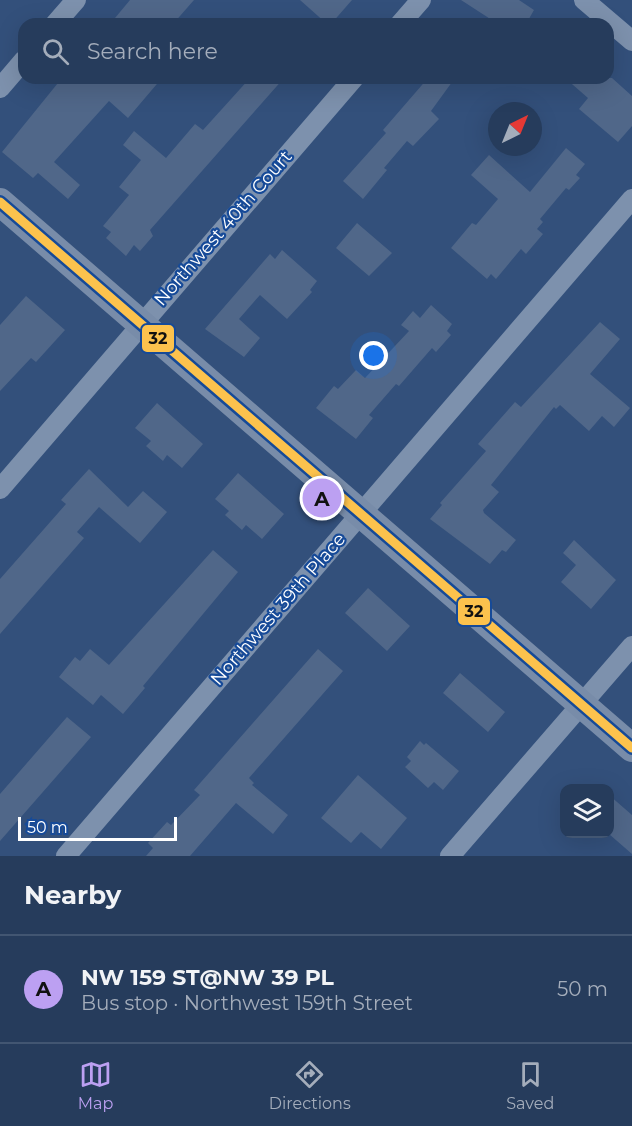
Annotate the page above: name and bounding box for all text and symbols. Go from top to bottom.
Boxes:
search box [18,18,614,84]
icon: search [39,35,72,68]
text: Search here [87,38,218,65]
north arrow [488,102,542,156]
street label: Northwest 40th Court [150,146,296,310]
line badge: 32 [141,324,175,353]
text: 32 [148,329,167,348]
your location [359,341,388,370]
pin: A [302,476,342,520]
street label: Northwest 39th Place [206,528,350,690]
line badge: 32 [457,597,491,626]
text: 32 [464,602,483,621]
map controls [560,784,614,838]
button: layers [560,784,614,838]
scale bar [18,814,177,842]
text: 50 m [27,818,68,837]
text: Nearby [24,879,121,911]
text: NW 159 ST@NW 39 PL [81,964,334,991]
text: A [36,977,51,1001]
text: 50 m [557,977,608,1001]
text: Bus stop · Northwest 159th Street [81,991,413,1015]
tab: Map [78,1058,113,1113]
tab: Directions [269,1058,351,1113]
tab: Saved [506,1058,554,1113]

